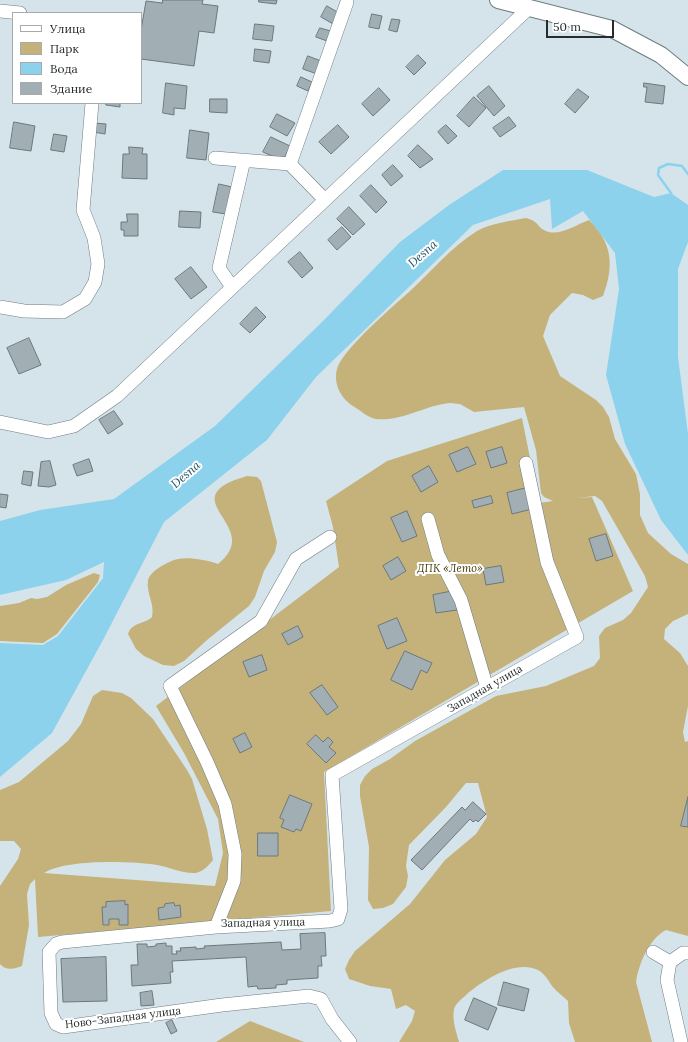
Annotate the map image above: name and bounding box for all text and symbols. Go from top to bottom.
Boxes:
legend [12,12,142,104]
scale bar [548,12,616,38]
text: 50 m [553,19,581,34]
text: Улица [50,21,86,36]
text: Парк [50,41,79,56]
text: Вода [50,61,78,76]
text: Здание [50,81,92,96]
water label: Desna [406,237,440,271]
water label: Desna [169,459,203,491]
park label: ДПК «Лето» [417,562,483,576]
street label: Западная улица [445,662,525,716]
street label: Западная улица [221,916,305,930]
street label: Ново-Западная улица [64,1004,182,1032]

